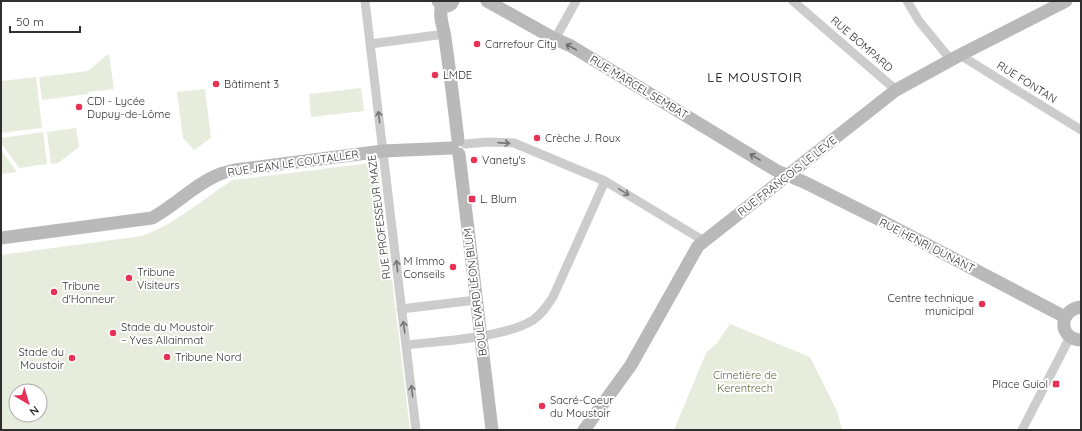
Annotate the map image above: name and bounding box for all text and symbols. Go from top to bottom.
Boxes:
scale bar [10,8,80,34]
street label: RUE BOMPARD [828,13,896,75]
text: 50 m [16,14,44,29]
place label: Carrefour City [485,37,557,51]
marker: Carrefour City [472,39,482,49]
one-way arrow [565,42,577,50]
street label: RUE MARCEL SEMBAT [587,52,691,122]
street label: RUE FONTAN [994,58,1060,106]
place label: LMDE [443,68,472,82]
district label: LE MOUSTOIR [707,69,803,85]
marker: LMDE [430,70,440,80]
place label: Bâtiment 3 [224,77,279,91]
marker: Bâtiment 3 [211,79,221,89]
place label: CDI - Lycée Dupuy-de-Lôme [87,94,171,121]
marker: CDI - Lycée Dupuy-de-Lôme [74,102,84,112]
one-way arrow [375,111,383,124]
place label: Crèche J. Roux [545,131,620,145]
marker: Crèche J. Roux [532,133,542,143]
street label: RUE FRANÇOIS LE LEVE [735,133,839,219]
one-way arrow [497,139,510,146]
street label: RUE JEAN LE COUTALLER [227,147,359,179]
place label: Vanety's [482,153,526,167]
one-way arrow [750,153,761,161]
street label: RUE PROFESSEUR MAZE [364,154,394,280]
marker: Vanety's [469,155,479,165]
one-way arrow [618,188,629,196]
place label: L. Blum [480,192,517,206]
marker: L. Blum [467,194,477,204]
street label: RUE HENRI DUNANT [877,215,977,275]
street label: BOULEVARD LÉON BLUM [460,227,490,357]
place label: M Immo Conseils [403,254,445,281]
one-way arrow [393,260,400,273]
marker: M Immo Conseils [448,262,458,272]
place label: Tribune Visiteurs [137,265,180,292]
marker: Tribune Visiteurs [124,273,134,283]
place label: Tribune d'Honneur [62,279,116,306]
marker: Tribune d'Honneur [49,287,59,297]
place label: Centre technique municipal [888,291,974,318]
marker: Centre technique municipal [977,299,987,309]
place label: Stade du Moustoir – Yves Allainmat [121,320,214,347]
one-way arrow [400,321,408,334]
marker: Stade du Moustoir – Yves Allainmat [108,328,118,338]
place label: Stade du Moustoir [18,345,65,372]
place label: Tribune Nord [175,350,241,364]
marker: Tribune Nord [162,352,172,362]
marker: Stade du Moustoir [67,353,77,363]
park label: Cimetière de Kerentrech [713,368,777,395]
place label: Place Guiol [992,377,1048,391]
marker: Place Guiol [1051,379,1061,389]
north arrow [8,383,48,423]
one-way arrow [408,385,415,398]
place label: Sacré-Coeur du Moustoir [550,393,614,420]
marker: Sacré-Coeur du Moustoir [537,401,547,411]
text: N [27,403,42,419]

